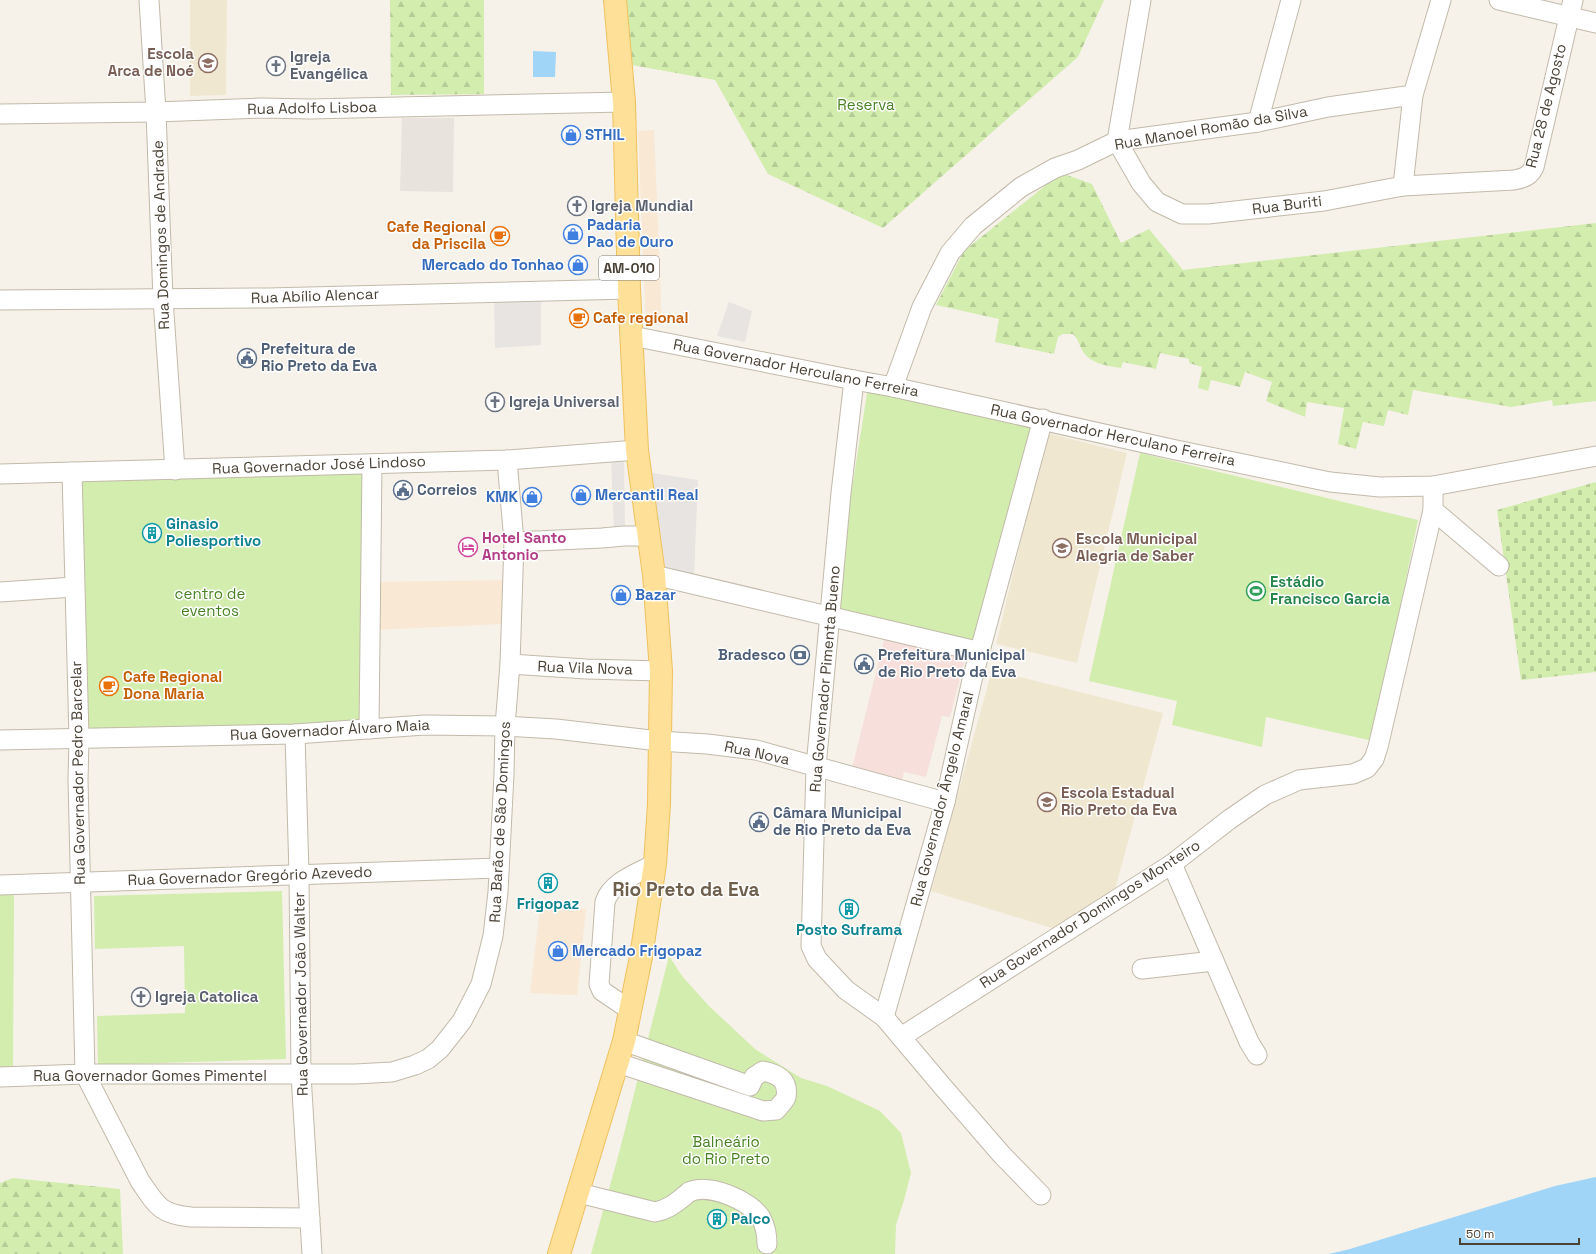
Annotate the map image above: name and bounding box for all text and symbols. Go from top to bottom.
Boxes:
street label: Rua 28 de Agosto [1521,42,1570,170]
place label: Escola Arca de Noé [108,44,194,80]
place label: Igreja Evangélica [290,47,368,83]
school or university icon: Escola Arca de Noé [197,52,219,74]
church icon: Igreja Evangélica [265,55,287,77]
park label: Reserva [837,95,895,114]
street label: Rua Adolfo Lisboa [247,97,377,118]
street label: Rua Manoel Romão da Silva [1113,101,1309,154]
shop icon: STHIL [560,124,582,146]
place label: STHIL [585,125,625,144]
street label: Rua Domingos de Andrade [148,140,173,330]
street label: Rua Buriti [1251,191,1323,218]
church icon: Igreja Mundial [566,195,588,217]
place label: Igreja Mundial [591,196,693,215]
place label: Padaria Pao de Ouro [587,215,674,251]
place label: Cafe Regional da Priscila [387,217,486,253]
shop icon: Padaria Pao de Ouro [562,223,584,245]
cafe icon: Cafe Regional da Priscila [489,225,511,247]
shop icon: Mercado do Tonhao [567,254,589,276]
place label: Mercado do Tonhao [422,255,564,274]
road number: AM-010 [599,256,659,280]
street label: Rua Abílio Alencar [250,284,380,307]
cafe icon: Cafe regional [568,307,590,329]
place label: Cafe regional [593,308,689,327]
street label: Rua Governador Herculano Ferreira [672,334,921,401]
place label: Prefeitura de Rio Preto da Eva [261,339,378,375]
public building icon: Prefeitura de Rio Preto da Eva [236,347,258,369]
church icon: Igreja Universal [484,391,506,413]
place label: Igreja Universal [509,392,620,411]
street label: Rua Governador Herculano Ferreira [989,399,1238,470]
street label: Rua Governador José Lindoso [212,451,426,478]
public building icon: Correios [392,479,414,501]
place label: Correios [417,480,477,499]
shop icon: Mercantil Real [570,484,592,506]
place label: Mercantil Real [595,485,698,504]
shop icon: KMK [521,486,543,508]
place label: KMK [486,487,519,506]
place label: Ginasio Poliesportivo [166,514,261,550]
building icon: Ginasio Poliesportivo [141,522,163,544]
place label: Hotel Santo Antonio [482,528,566,564]
place label: Escola Municipal Alegria de Saber [1076,529,1197,565]
hotel icon: Hotel Santo Antonio [457,536,479,558]
school or university icon: Escola Municipal Alegria de Saber [1051,537,1073,559]
street label: Rua Governador Pimenta Bueno [805,565,844,793]
place label: Estádio Francisco Garcia [1270,572,1390,608]
sports icon: Estádio Francisco Garcia [1245,580,1267,602]
park label: centro de eventos [175,584,246,620]
shop icon: Bazar [610,584,632,606]
place label: Bazar [635,585,676,604]
bank icon: Bradesco [789,644,811,666]
place label: Bradesco [718,645,786,664]
place label: Prefeitura Municipal de Rio Preto da Eva [878,645,1025,681]
public building icon: Prefeitura Municipal de Rio Preto da Eva [853,653,875,675]
street label: Rua Vila Nova [537,656,633,679]
street label: Rua Governador Pedro Barcelar [66,661,89,885]
place label: Cafe Regional Dona Maria [123,667,222,703]
cafe icon: Cafe Regional Dona Maria [98,675,120,697]
street label: Rua Governador Ângelo Amaral [906,690,977,908]
street label: Rua Governador Álvaro Maia [230,715,431,744]
street label: Rua Barão de São Domingos [485,721,514,923]
street label: Rua Nova [723,736,792,769]
place label: Escola Estadual Rio Preto da Eva [1061,783,1178,819]
school or university icon: Escola Estadual Rio Preto da Eva [1036,791,1058,813]
place label: Câmara Municipal de Rio Preto da Eva [773,803,912,839]
public building icon: Câmara Municipal de Rio Preto da Eva [748,811,770,833]
street label: Rua Governador Domingos Monteiro [976,835,1204,992]
street label: Rua Governador Gregório Azevedo [127,862,373,889]
building icon: Frigopaz [537,872,559,894]
district label: Rio Preto da Eva [612,877,760,902]
street label: Rua Governador João Walter [289,892,312,1096]
place label: Frigopaz [517,894,580,913]
building icon: Posto Suframa [838,898,860,920]
place label: Posto Suframa [796,920,902,939]
shop icon: Mercado Frigopaz [547,940,569,962]
place label: Mercado Frigopaz [572,941,702,960]
church icon: Igreja Catolica [130,986,152,1008]
place label: Igreja Catolica [155,987,259,1006]
street label: Rua Governador Gomes Pimentel [33,1066,267,1085]
park label: Balneário do Rio Preto [682,1132,770,1168]
building icon: Palco [706,1208,728,1230]
place label: Palco [731,1209,771,1228]
scale bar [1460,1220,1579,1246]
text: 50 m [1466,1226,1494,1242]

